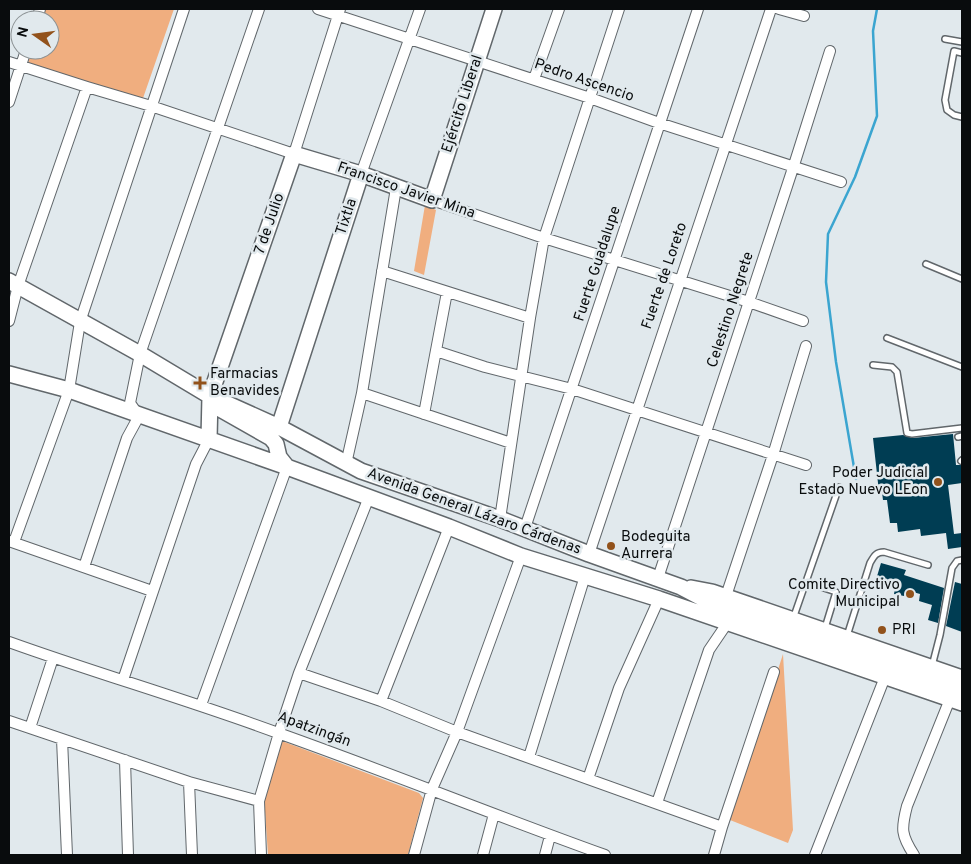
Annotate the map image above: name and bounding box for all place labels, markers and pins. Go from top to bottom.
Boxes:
place label: Farmacias Benavides [210,365,279,401]
marker: Farmacias Benavides [194,377,206,389]
place label: Poder Judicial Estado Nuevo LEon [799,464,928,500]
marker: Poder Judicial Estado Nuevo LEon [932,476,944,488]
place label: Bodeguita Aurrera [621,528,690,564]
marker: Bodeguita Aurrera [605,540,617,552]
place label: Comite Directivo Municipal [788,576,900,612]
marker: Comite Directivo Municipal [904,588,916,600]
place label: PRI [892,621,916,640]
marker: PRI [876,624,888,636]

